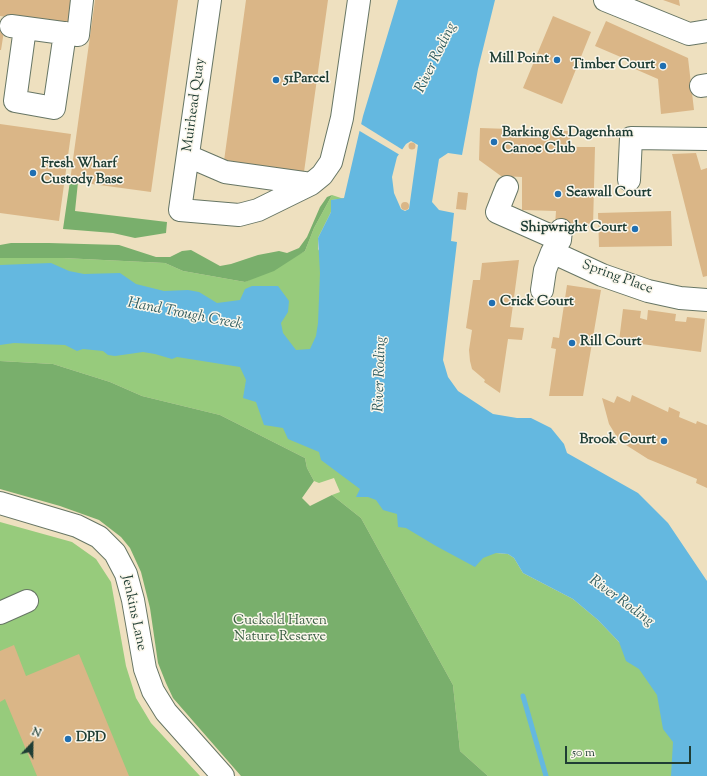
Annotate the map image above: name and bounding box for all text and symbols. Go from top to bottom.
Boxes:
water label: River Roding [412,20,462,96]
place label: Mill Point [490,52,549,68]
marker: Mill Point [552,55,562,65]
street label: Muirhead Quay [180,57,210,153]
place label: Timber Court [571,58,655,74]
marker: Timber Court [658,61,668,71]
place label: 51Parcel [284,72,329,88]
marker: 51Parcel [271,75,281,85]
place label: Barking & Dagenham Canoe Club [502,126,633,158]
marker: Barking & Dagenham Canoe Club [489,137,499,147]
place label: Fresh Wharf Custody Base [41,157,123,190]
marker: Fresh Wharf Custody Base [28,168,38,178]
place label: Seawall Court [566,186,651,202]
marker: Seawall Court [553,189,563,199]
place label: Shipwright Court [520,221,627,237]
marker: Shipwright Court [630,224,640,234]
street label: Spring Place [579,257,655,299]
water label: Hand Trough Creek [126,295,244,335]
place label: Crick Court [500,295,574,311]
marker: Crick Court [487,298,497,308]
place label: Rill Court [580,335,641,351]
water label: River Roding [371,336,391,412]
marker: Rill Court [567,338,577,348]
place label: Brook Court [579,433,656,449]
marker: Brook Court [659,436,669,446]
water label: River Roding [585,572,657,632]
street label: Jenkins Lane [117,574,149,652]
park label: Cuckold Haven Nature Reserve [233,614,327,646]
north arrow [12,724,52,764]
text: N [29,724,44,742]
place label: DPD [76,731,106,747]
marker: DPD [63,734,73,744]
scale bar [567,738,693,764]
text: 50 m [572,744,595,762]

